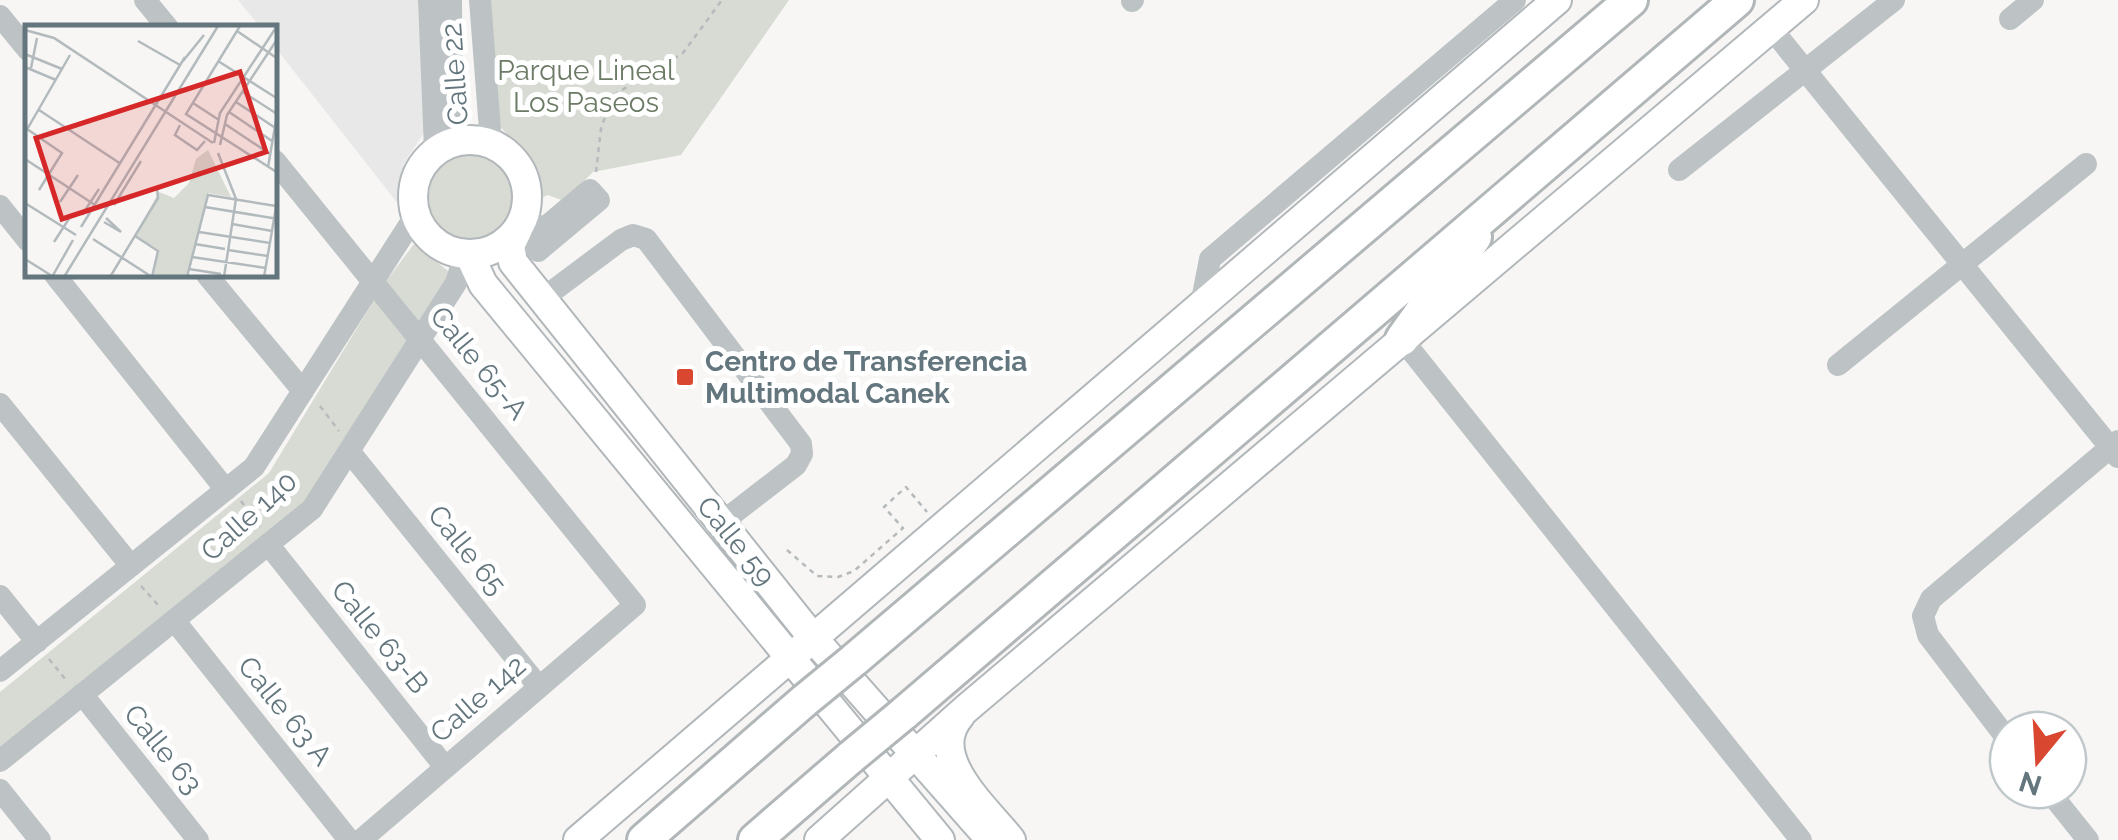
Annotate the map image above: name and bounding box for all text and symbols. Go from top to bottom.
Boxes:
street label: Calle 22 [435,22,475,126]
inset map [25,25,278,278]
park label: Parque Lineal Los Paseos [497,54,675,119]
street label: Calle 65-A [423,300,535,426]
place label: Centro de Transferencia Multimodal Canek [705,345,1027,410]
marker: Centro de Transferencia Multimodal Canek [674,366,696,388]
street label: Calle 140 [194,464,304,568]
street label: Calle 59 [690,490,782,592]
street label: Calle 65 [421,499,513,601]
street label: Calle 63-B [325,574,435,700]
street label: Calle 142 [424,649,532,749]
street label: Calle 63 A [231,650,339,772]
street label: Calle 63 [117,698,209,800]
north arrow [1988,710,2088,810]
text: N [2015,764,2046,802]

